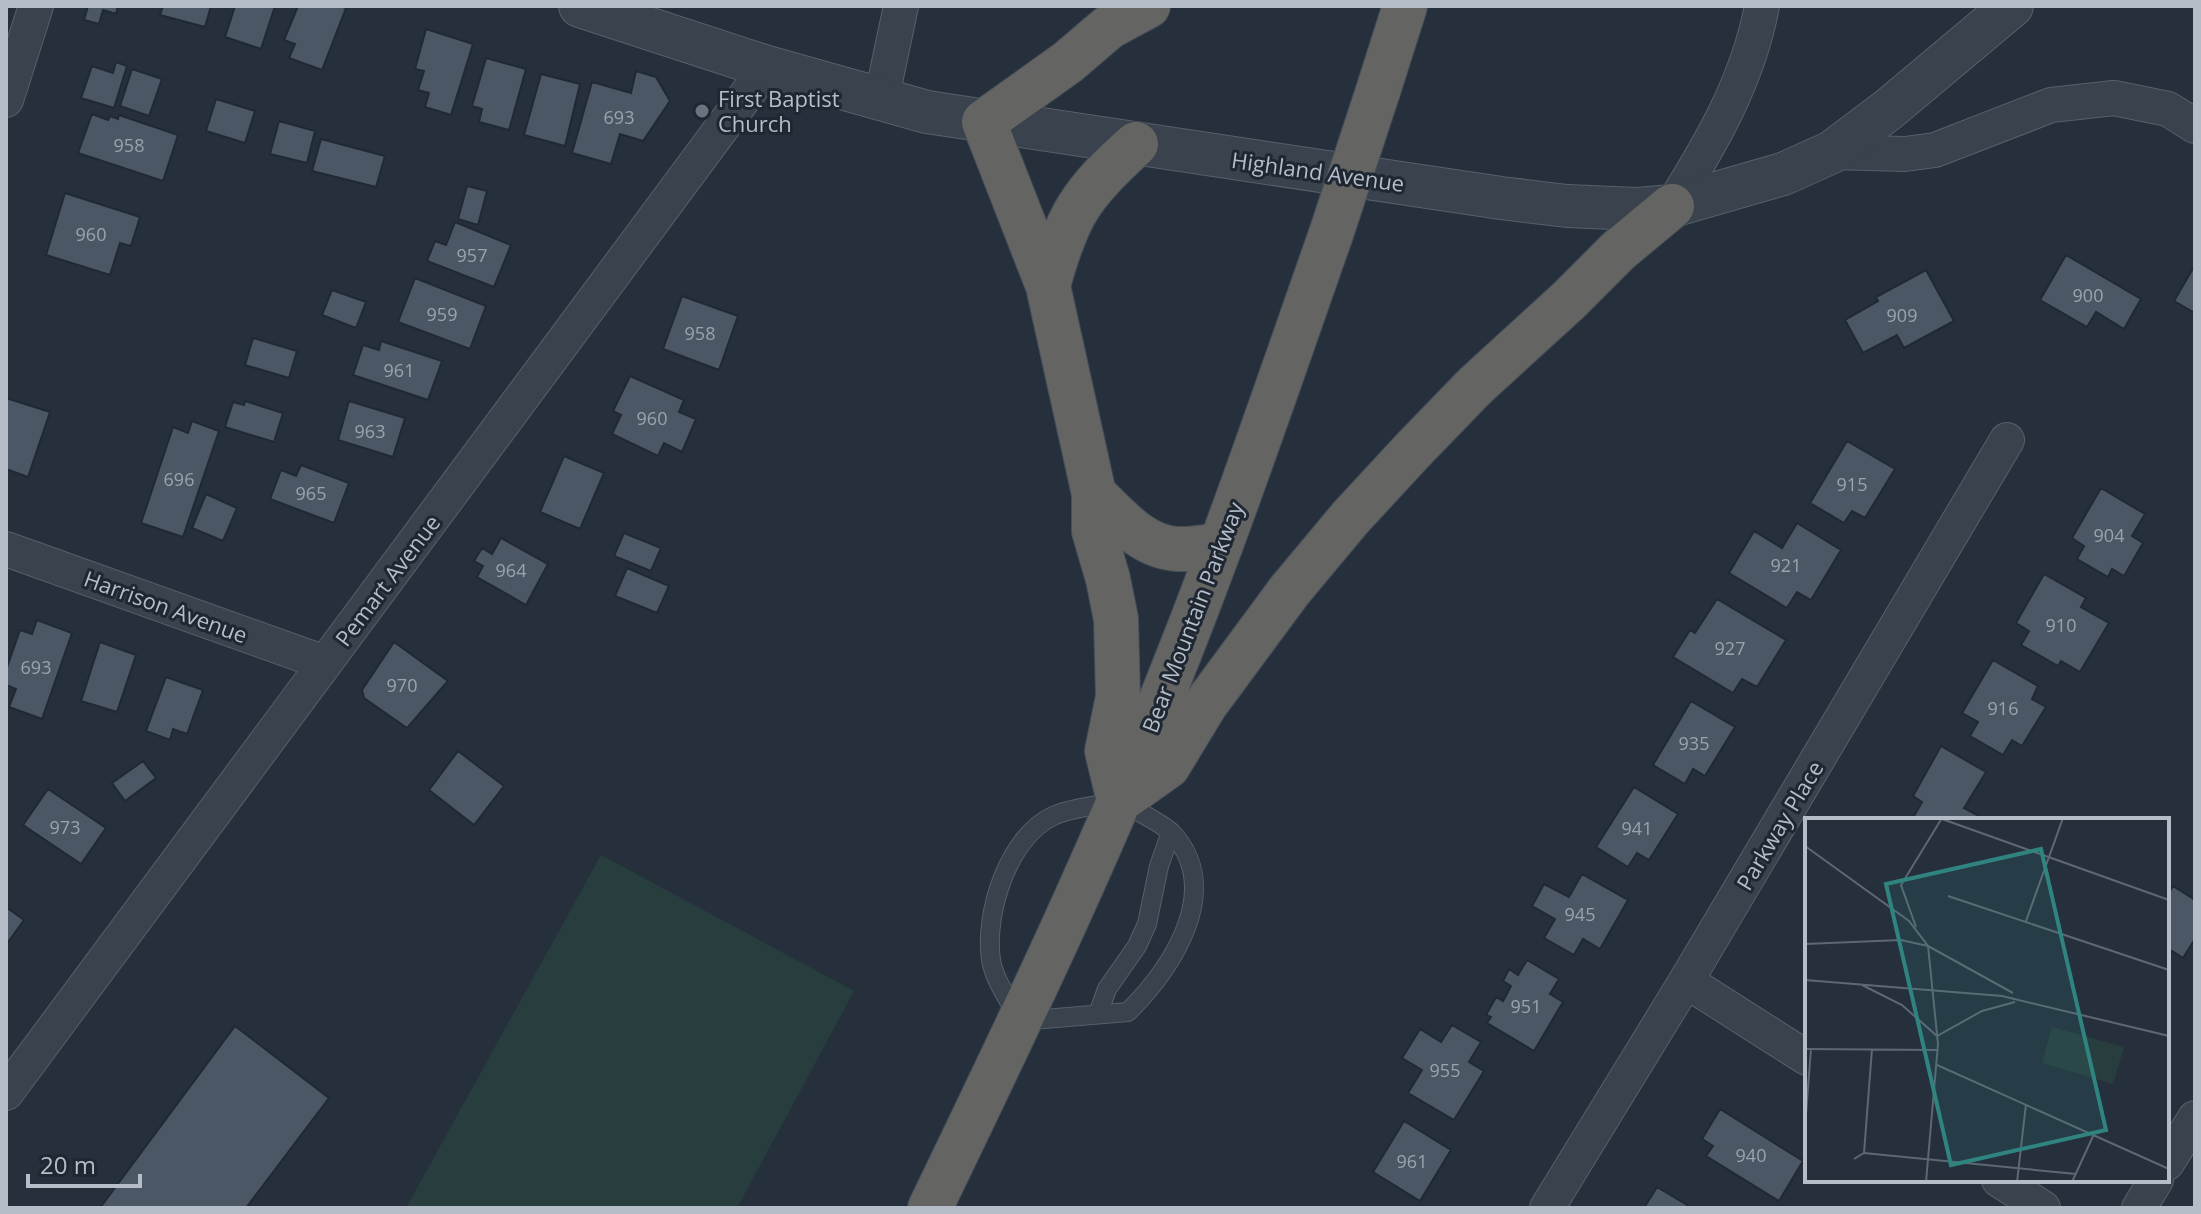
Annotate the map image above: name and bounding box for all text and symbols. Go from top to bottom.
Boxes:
place label: First Baptist Church [718,83,840,138]
marker: First Baptist Church [693,102,711,120]
house number: 693 [604,105,634,129]
house number: 958 [114,133,144,157]
street label: Highland Avenue [1230,144,1406,198]
house number: 960 [76,222,106,246]
house number: 957 [457,243,487,267]
house number: 900 [2073,283,2103,307]
house number: 959 [427,302,457,326]
house number: 909 [1887,303,1917,327]
house number: 958 [685,321,715,345]
house number: 961 [384,358,414,382]
house number: 960 [637,406,667,430]
house number: 963 [355,419,385,443]
house number: 696 [164,467,194,491]
house number: 915 [1837,472,1867,496]
house number: 965 [296,481,326,505]
street label: Bear Mountain Parkway [1134,497,1250,737]
street label: Pemart Avenue [328,508,446,652]
house number: 904 [2094,523,2124,547]
house number: 921 [1771,553,1801,577]
house number: 964 [496,558,526,582]
street label: Harrison Avenue [80,563,252,649]
house number: 910 [2046,613,2076,637]
house number: 927 [1715,636,1745,660]
house number: 693 [21,655,51,679]
house number: 970 [387,673,417,697]
house number: 916 [1988,696,2018,720]
house number: 935 [1679,731,1709,755]
street label: Parkway Place [1729,755,1829,895]
house number: 973 [50,815,80,839]
house number: 941 [1622,816,1652,840]
inset map [1805,818,2169,1182]
house number: 945 [1565,902,1595,926]
house number: 951 [1511,994,1541,1018]
house number: 955 [1430,1058,1460,1082]
scale bar [28,1138,140,1188]
house number: 940 [1736,1143,1766,1167]
text: 20 m [40,1148,96,1181]
house number: 961 [1397,1149,1427,1173]

